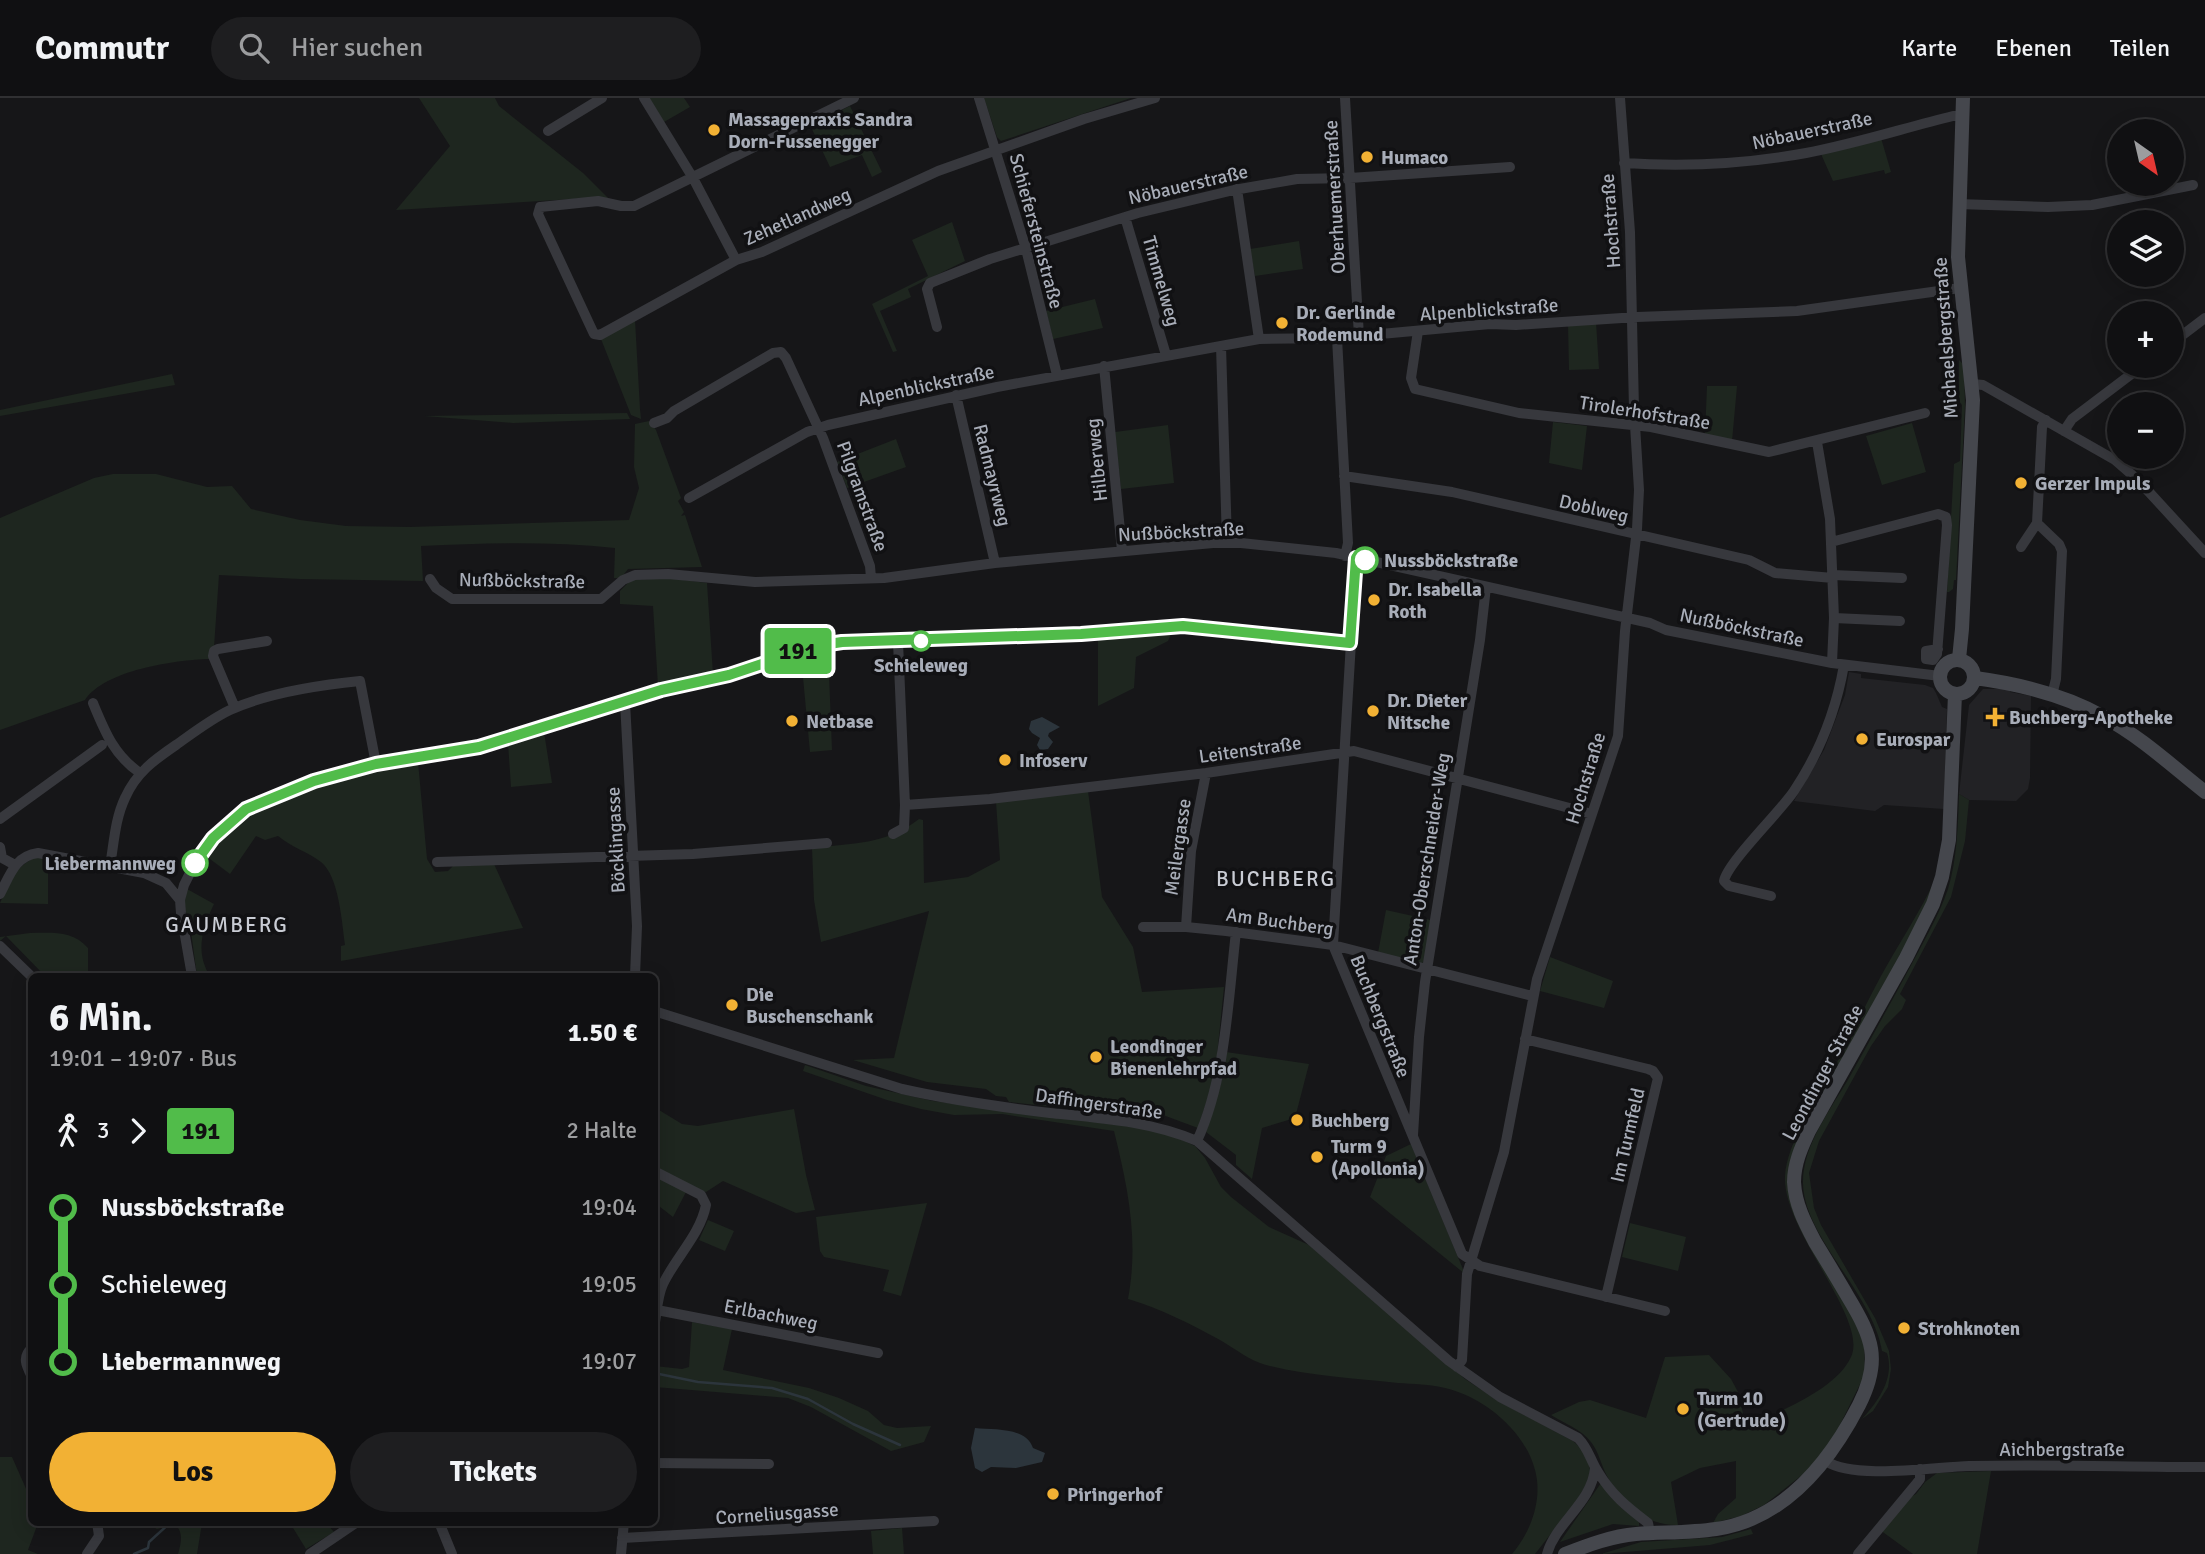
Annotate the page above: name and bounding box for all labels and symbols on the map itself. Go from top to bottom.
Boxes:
street label: Nöbauerstraße [1750,107,1874,155]
place label: Massagepraxis Sandra Dorn-Fussenegger [728,108,913,154]
north arrow [2107,119,2184,196]
street label: Oberhuemerstraße [1319,120,1351,274]
marker: Massagepraxis Sandra Dorn-Fussenegger [706,122,722,138]
place label: Humaco [1381,146,1448,170]
marker: Humaco [1359,149,1375,165]
street label: Schiefersteinstraße [1004,151,1068,312]
street label: Nöbauerstraße [1126,160,1250,210]
street label: Hochstraße [1596,173,1626,269]
street label: Zehetlandweg [740,183,855,251]
street label: Timmelweg [1137,233,1185,329]
street label: Michaelsbergstraße [1928,256,1964,420]
street label: Alpenblickstraße [1419,293,1559,327]
place label: Dr. Gerlinde Rodemund [1296,301,1395,347]
marker: Dr. Gerlinde Rodemund [1274,315,1290,331]
street label: Alpenblickstraße [856,360,997,412]
street label: Tirolerhofstraße [1578,391,1712,435]
street label: Hilberweg [1081,417,1113,503]
street label: Radmayrweg [968,422,1016,529]
street label: Pilgramstraße [831,438,893,555]
place label: Gerzer Impuls [2035,472,2150,496]
marker: Gerzer Impuls [2013,475,2029,491]
street label: Doblweg [1557,489,1631,529]
street label: Nußböckstraße [1117,517,1245,547]
marker: Nussböckstraße [1352,547,1378,573]
place label: Nussböckstraße [1384,549,1518,573]
street label: Nußböckstraße [459,568,585,594]
place label: Dr. Isabella Roth [1388,578,1482,624]
marker: Dr. Isabella Roth [1366,592,1382,608]
street label: Nußböckstraße [1677,603,1806,653]
line badge: 191 [758,628,838,674]
marker: Schieleweg [911,631,931,651]
place label: Schieleweg [874,654,968,678]
place label: Dr. Dieter Nitsche [1387,689,1468,735]
marker: Dr. Dieter Nitsche [1365,703,1381,719]
place label: Buchberg-Apotheke [2009,706,2173,730]
marker: Buchberg-Apotheke [1987,709,2003,725]
place label: Netbase [806,710,874,734]
marker: Netbase [784,713,800,729]
place label: Eurospar [1876,728,1951,752]
street label: Hochstraße [1561,729,1611,827]
street label: Leitenstraße [1197,731,1303,769]
marker: Eurospar [1854,731,1870,747]
place label: Infoserv [1019,749,1088,773]
street label: Anton-Oberschneider-Weg [1398,751,1456,967]
marker: Infoserv [997,752,1013,768]
street label: Böcklingasse [601,786,631,894]
street label: Meilergasse [1159,797,1197,897]
marker: Liebermannweg [182,850,208,876]
place label: Liebermannweg [45,852,176,876]
district label: BUCHBERG [1216,866,1336,892]
street label: Am Buchberg [1224,903,1335,941]
district label: GAUMBERG [165,912,289,938]
street label: Buchbergstraße [1345,951,1416,1081]
place label: Die Buschenschank [746,983,874,1029]
marker: Die Buschenschank [724,997,740,1013]
street label: Leondinger Straße [1777,1000,1869,1145]
place label: Leondinger Bienenlehrpfad [1110,1035,1237,1081]
marker: Leondinger Bienenlehrpfad [1088,1049,1104,1065]
street label: Daffingerstraße [1034,1083,1164,1125]
street label: Im Turmfeld [1605,1086,1651,1185]
place label: Buchberg [1311,1109,1390,1133]
marker: Buchberg [1289,1112,1305,1128]
place label: Turm 9 (Apollonia) [1331,1135,1425,1181]
marker: Turm 9 (Apollonia) [1309,1149,1325,1165]
street label: Erlbachweg [722,1294,820,1336]
place label: Strohknoten [1918,1317,2020,1341]
marker: Strohknoten [1896,1320,1912,1336]
place label: Turm 10 (Gertrude) [1697,1387,1786,1433]
marker: Turm 10 (Gertrude) [1675,1401,1691,1417]
street label: Aichbergstraße [1999,1438,2125,1462]
place label: Piringerhof [1067,1483,1163,1507]
marker: Piringerhof [1045,1486,1061,1502]
street label: Corneliusgasse [715,1498,839,1530]

